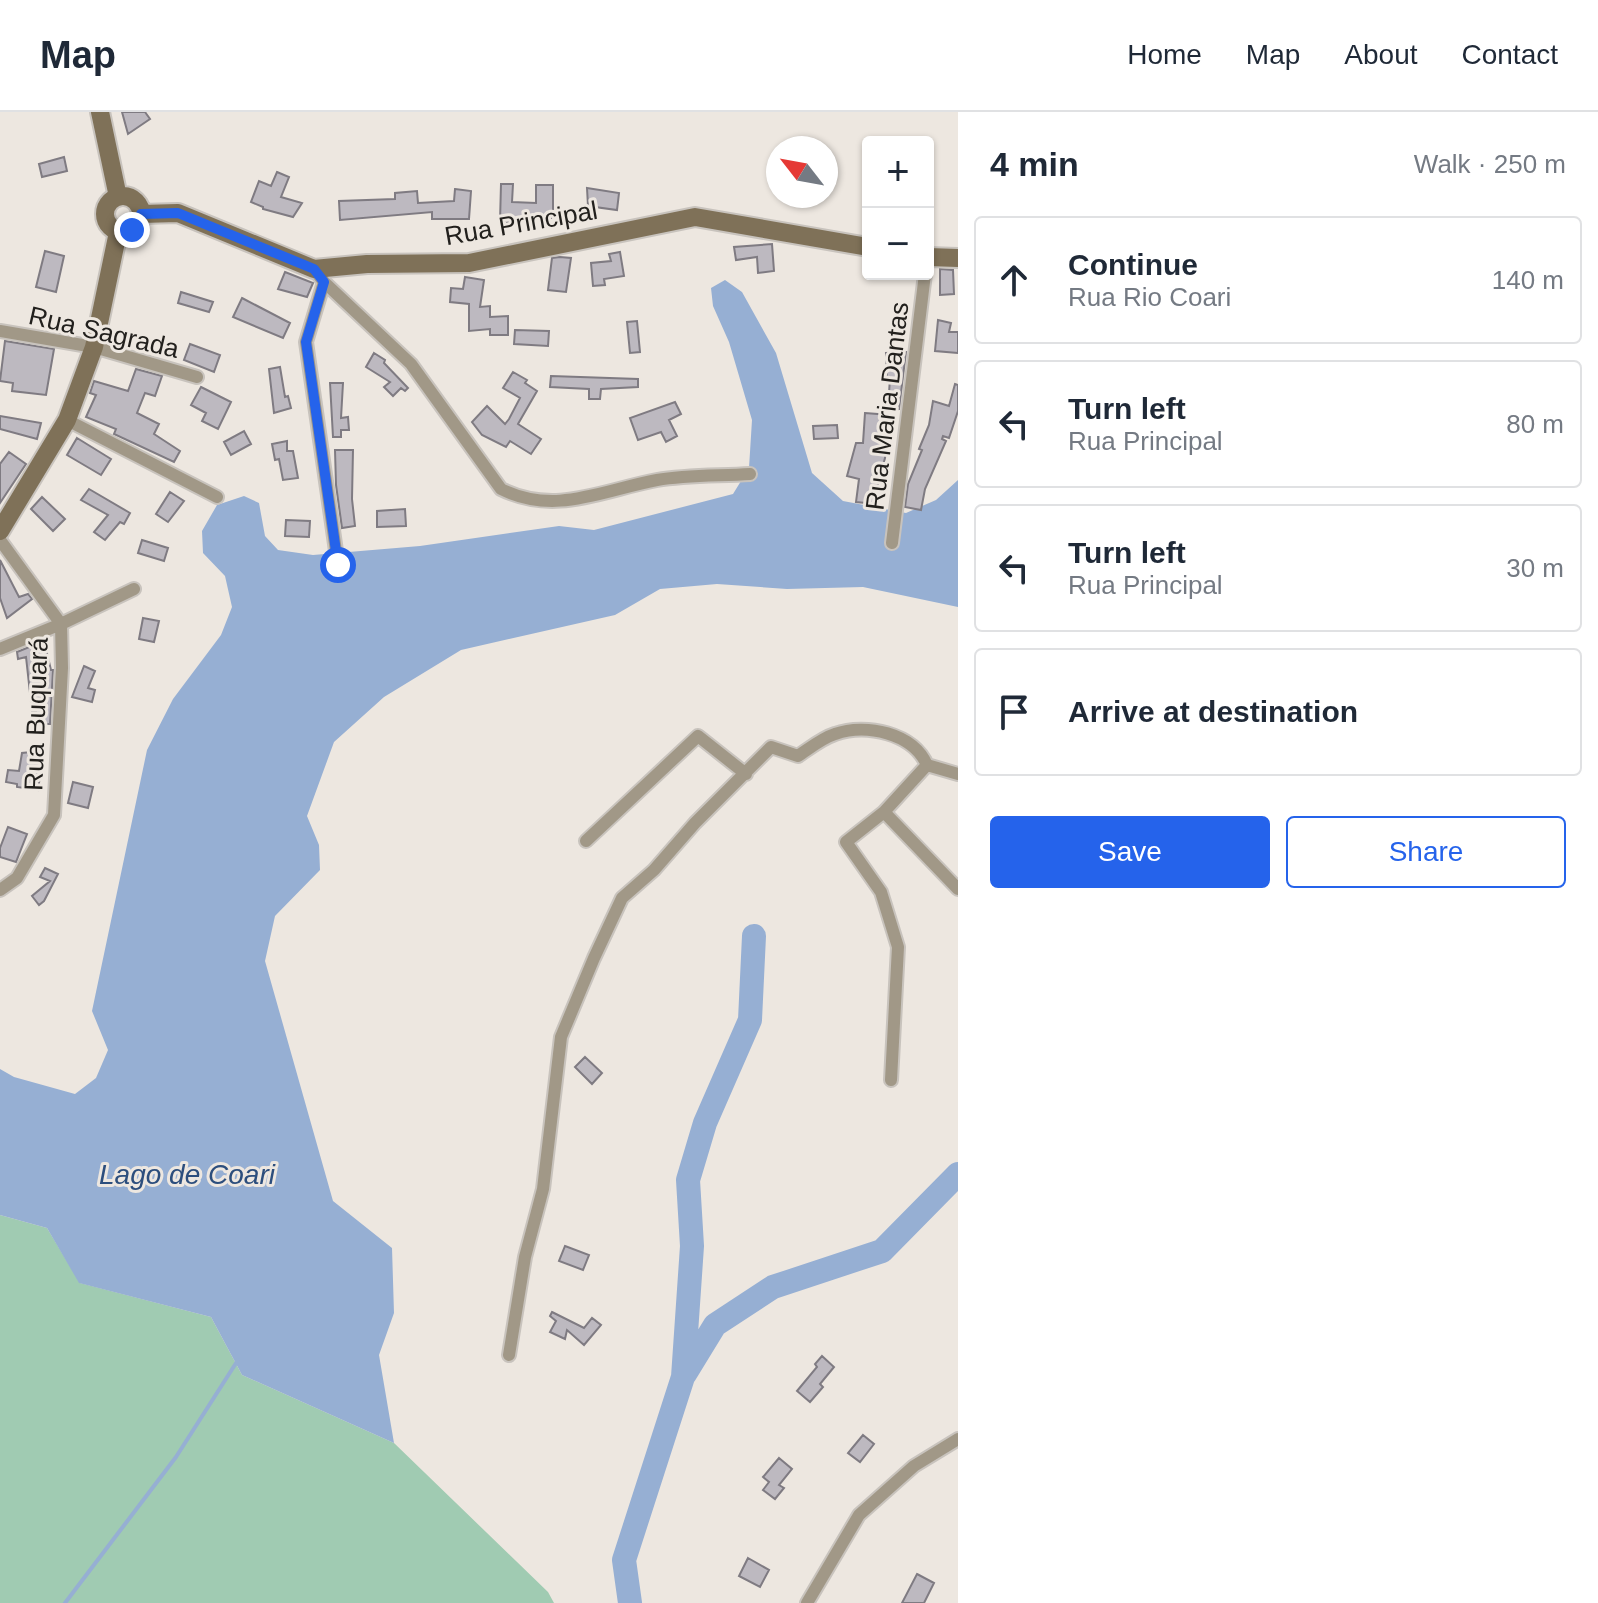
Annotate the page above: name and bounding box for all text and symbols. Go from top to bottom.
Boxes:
text: Map [40,34,116,76]
text: Home [1127,39,1202,70]
text: Map [1246,39,1300,70]
text: About [1344,39,1418,70]
text: Contact [1462,39,1558,70]
north arrow [766,136,838,208]
map controls [862,136,934,280]
button: + [862,136,934,208]
text: 4 min [990,145,1079,183]
text: Walk · 250 m [1414,149,1566,179]
street label: Rua Principal [442,195,600,251]
button: − [862,208,934,280]
route end [114,212,150,248]
text: Continue [1068,248,1198,281]
icon: ahead [992,258,1036,302]
text: 140 m [1492,265,1564,295]
text: Rua Rio Coari [1068,282,1231,312]
street label: Rua Sagrada [26,300,183,364]
street label: Rua Maria Dantas [859,300,915,512]
text: Turn left [1068,392,1186,425]
icon: left [992,402,1036,446]
text: 80 m [1506,409,1564,439]
text: Rua Principal [1068,426,1223,456]
text: Turn left [1068,536,1186,569]
icon: left [992,546,1036,590]
route start [320,547,356,583]
text: 30 m [1506,553,1564,583]
text: Rua Principal [1068,570,1223,600]
street label: Rua Buquará [18,636,54,791]
icon: arrive [992,690,1036,734]
text: Arrive at destination [1068,695,1358,728]
button: Save [990,816,1270,888]
button: Share [1286,816,1566,888]
water label: Lago de Coari [99,1159,276,1190]

